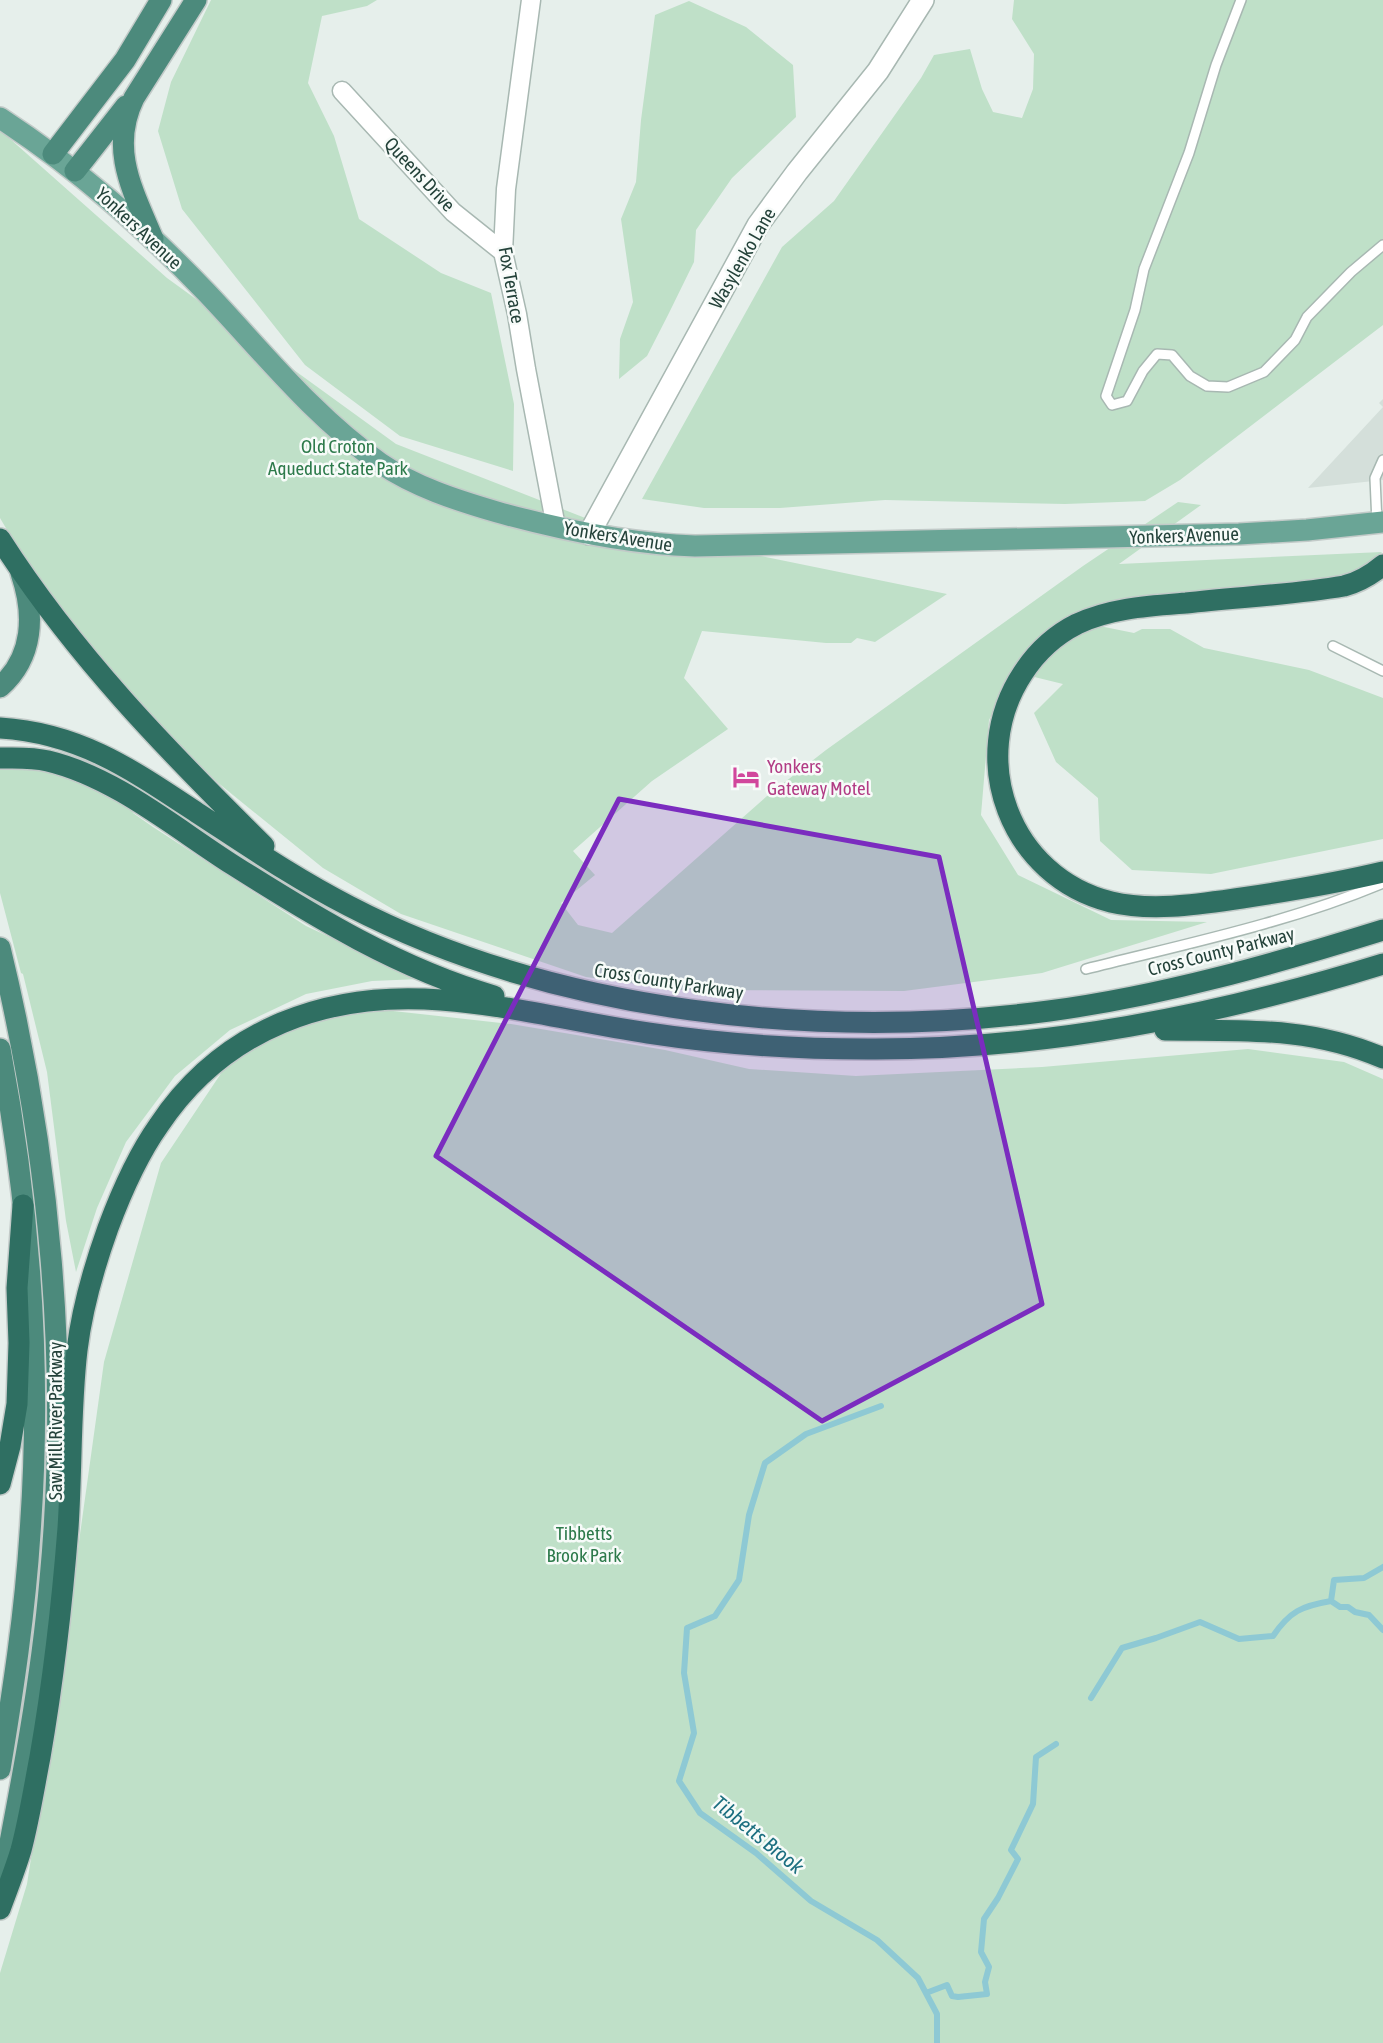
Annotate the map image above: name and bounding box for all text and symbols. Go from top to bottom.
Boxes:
street label: Queens Drive [380,133,460,215]
street label: Yonkers Avenue [91,183,187,273]
street label: Wasylenko Lane [704,204,780,312]
street label: Fox Terrace [494,245,530,325]
park label: Old Croton Aqueduct State Park [268,435,409,479]
street label: Yonkers Avenue [562,517,674,555]
street label: Yonkers Avenue [1129,522,1239,548]
place label: Yonkers Gateway Motel [767,755,871,799]
hotel icon: Yonkers Gateway Motel [731,762,761,792]
street label: Cross County Parkway [1145,922,1297,980]
street label: Cross County Parkway [593,958,745,1004]
street label: Saw Mill River Parkway [44,1342,66,1500]
park label: Tibbetts Brook Park [546,1522,622,1566]
water label: Tibbetts Brook [708,1790,809,1879]

